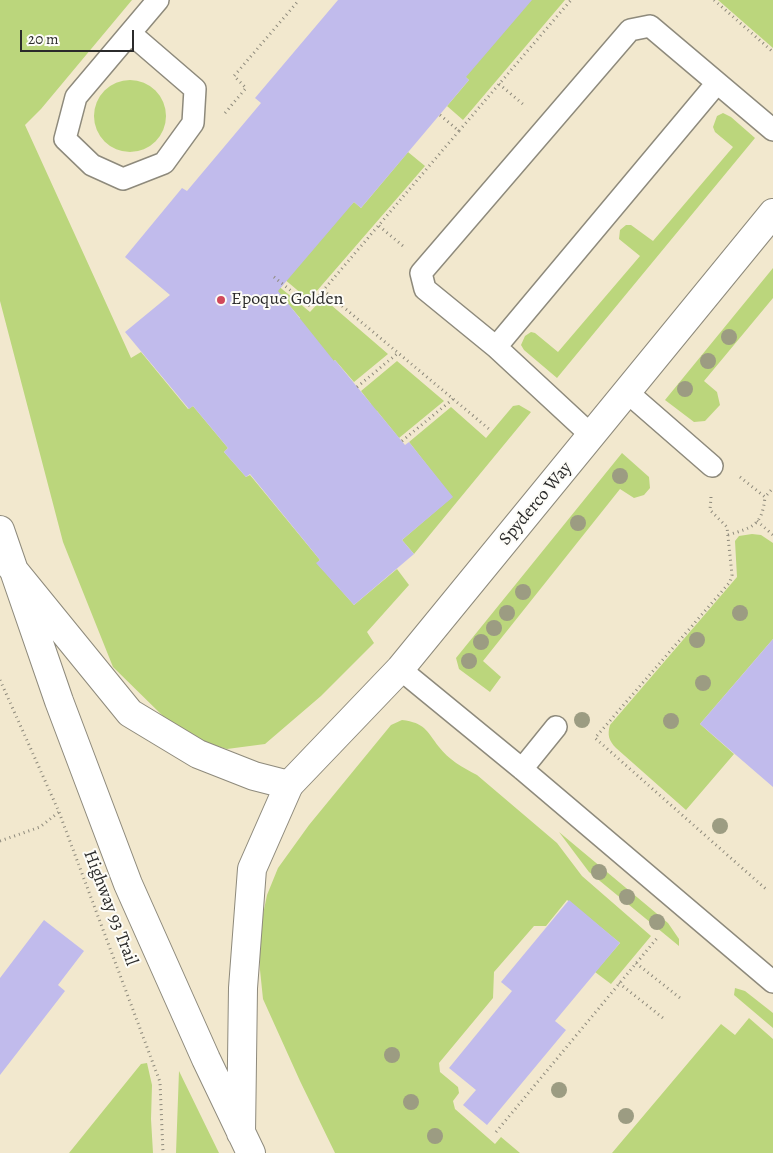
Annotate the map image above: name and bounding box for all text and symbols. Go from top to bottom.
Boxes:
scale bar [22,20,136,52]
text: 20 m [28,29,59,49]
place label: Epoque Golden [231,289,343,311]
marker: Epoque Golden [215,294,227,306]
street label: Spyderco Way [495,458,577,550]
street label: Highway 93 Trail [78,847,142,969]

